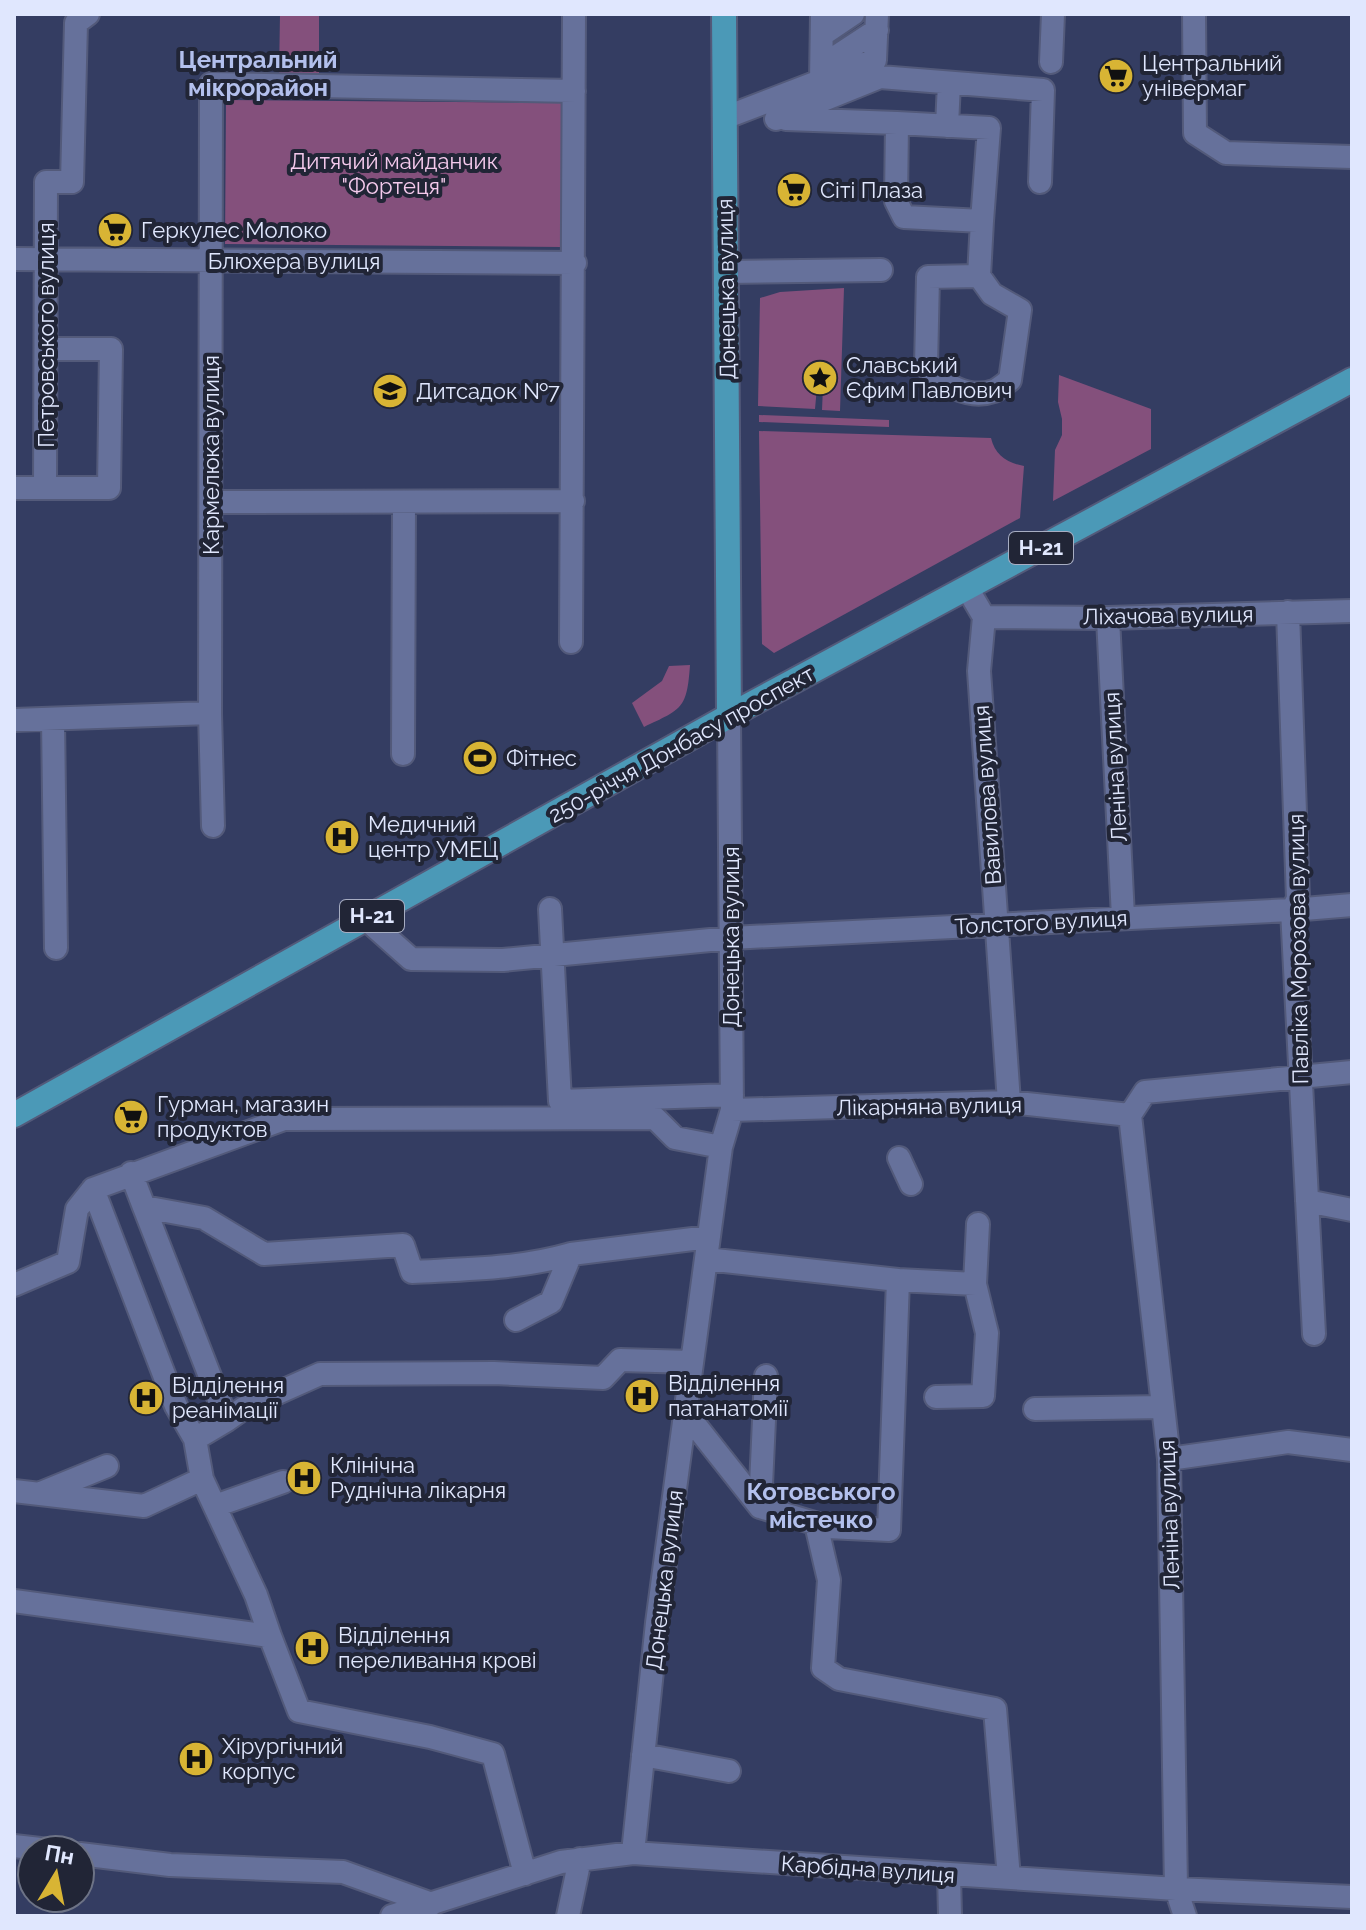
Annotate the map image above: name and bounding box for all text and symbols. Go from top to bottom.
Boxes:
district label: Центральний мікрорайон [179,45,337,102]
place label: Центральний універмаг [1142,50,1282,101]
supermarket icon: Центральний універмаг [1097,57,1135,95]
park label: Дитячий майданчик "Фортеця" [290,148,498,199]
supermarket icon: Сіті Плаза [775,171,813,209]
place label: Сіті Плаза [820,177,923,203]
street label: Донецька вулиця [711,198,741,380]
supermarket icon: Геркулес Молоко [96,211,134,249]
place label: Геркулес Молоко [141,217,327,243]
street label: Петровського вулиця [33,222,59,448]
street label: Блюхера вулиця [208,248,380,274]
place label: Славський Єфим Павлович [846,352,1012,403]
street label: Кармелюка вулиця [198,355,224,555]
place icon: Славський Єфим Павлович [801,359,839,397]
school or university icon: Дитсадок №7 [371,372,409,410]
place label: Дитсадок №7 [416,378,560,404]
road number: Н-21 [1009,532,1073,564]
street label: Ліхачова вулиця [1082,601,1254,629]
street label: 250-річчя Донбасу проспект [544,660,819,828]
street label: Леніна вулиця [1098,691,1132,843]
street label: Вавилова вулиця [968,704,1006,886]
sports icon: Фітнес [461,739,499,777]
place label: Фітнес [506,745,577,771]
place label: Медичний центр УМЕЦ [368,811,499,862]
street label: Павліка Морозова вулиця [1283,813,1313,1085]
hospital icon: Медичний центр УМЕЦ [323,818,361,856]
street label: Донецька вулиця [718,846,744,1028]
road number: Н-21 [340,900,404,932]
street label: Толстого вулиця [954,904,1128,940]
place label: Гурман, магазин продуктов [157,1091,329,1142]
street label: Лікарняна вулиця [836,1091,1022,1121]
supermarket icon: Гурман, магазин продуктов [112,1098,150,1136]
place label: Відділення патанатомії [668,1370,788,1421]
place label: Відділення реанімації [172,1372,284,1423]
hospital icon: Відділення патанатомії [623,1377,661,1415]
hospital icon: Відділення реанімації [127,1379,165,1417]
street label: Леніна вулиця [1153,1439,1185,1591]
place label: Клінічна Руднічна лікарня [330,1452,506,1503]
hospital icon: Клінічна Руднічна лікарня [285,1459,323,1497]
district label: Котовського містечко [747,1477,895,1534]
street label: Донецька вулиця [640,1488,688,1672]
place label: Відділення переливання крові [338,1622,537,1673]
hospital icon: Відділення переливання крові [293,1629,331,1667]
place label: Хірургічний корпус [222,1733,343,1784]
hospital icon: Хірургічний корпус [177,1740,215,1778]
north arrow [16,1834,96,1914]
text: Пн [43,1839,76,1870]
street label: Карбідна вулиця [780,1850,956,1888]

